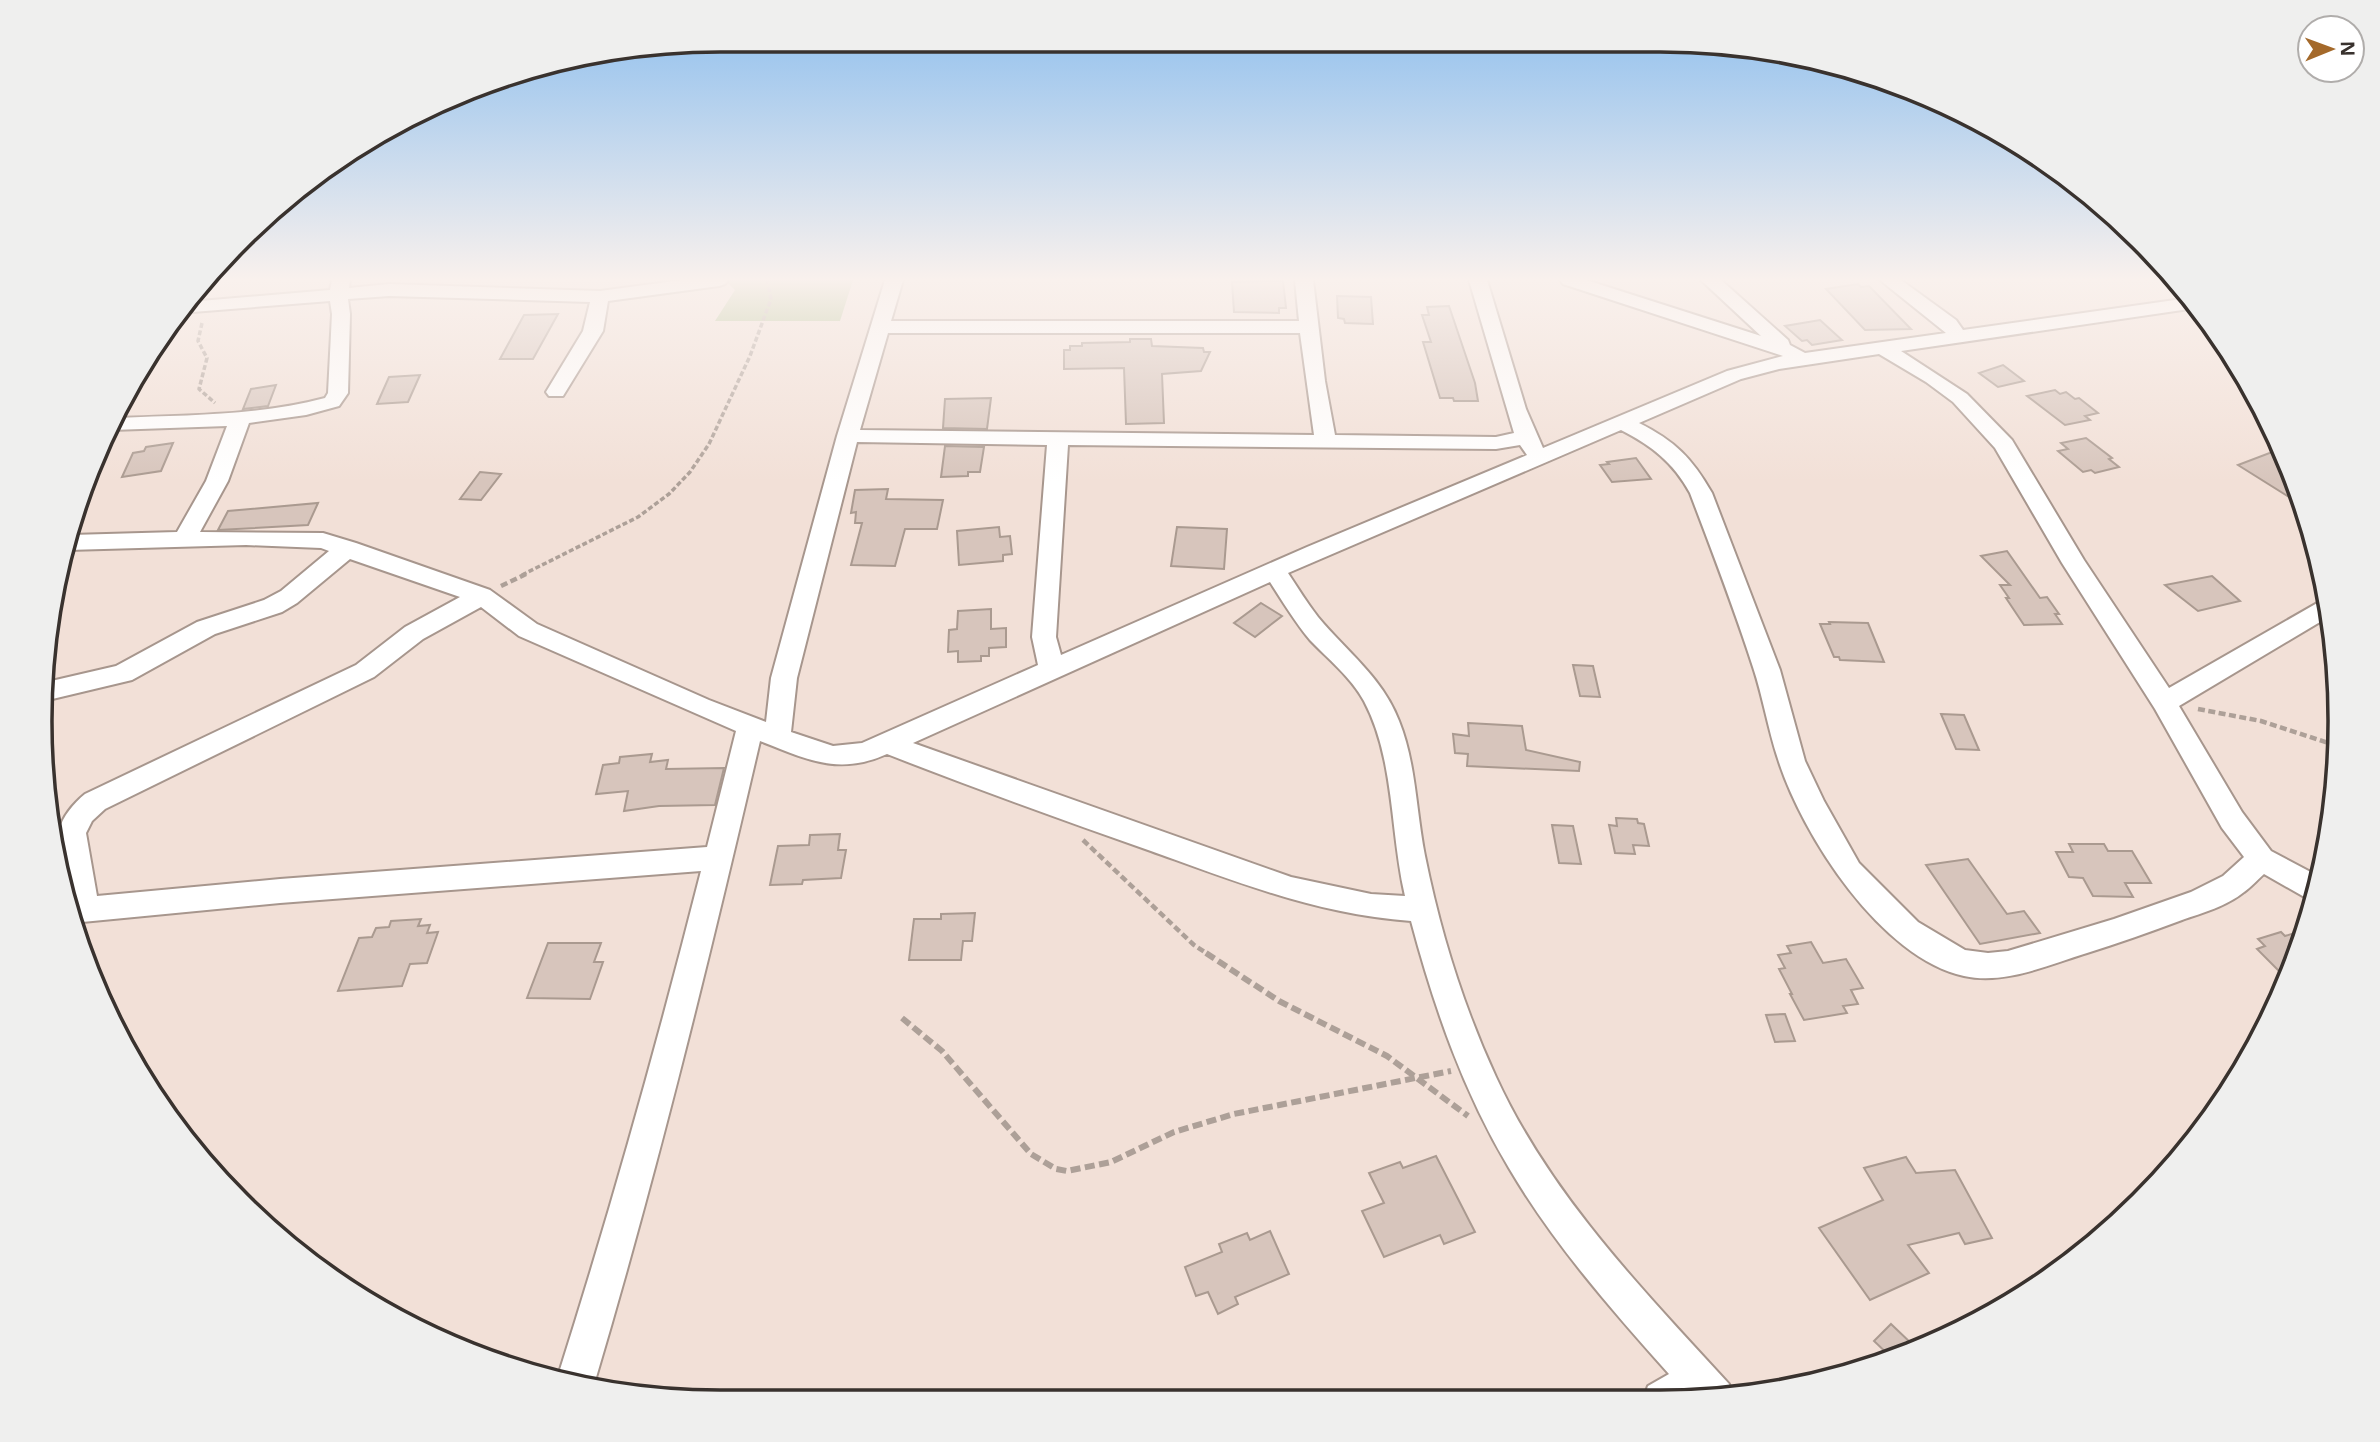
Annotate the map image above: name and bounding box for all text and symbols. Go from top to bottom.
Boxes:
north arrow [2296,14,2366,84]
text: N [2335,41,2361,57]

